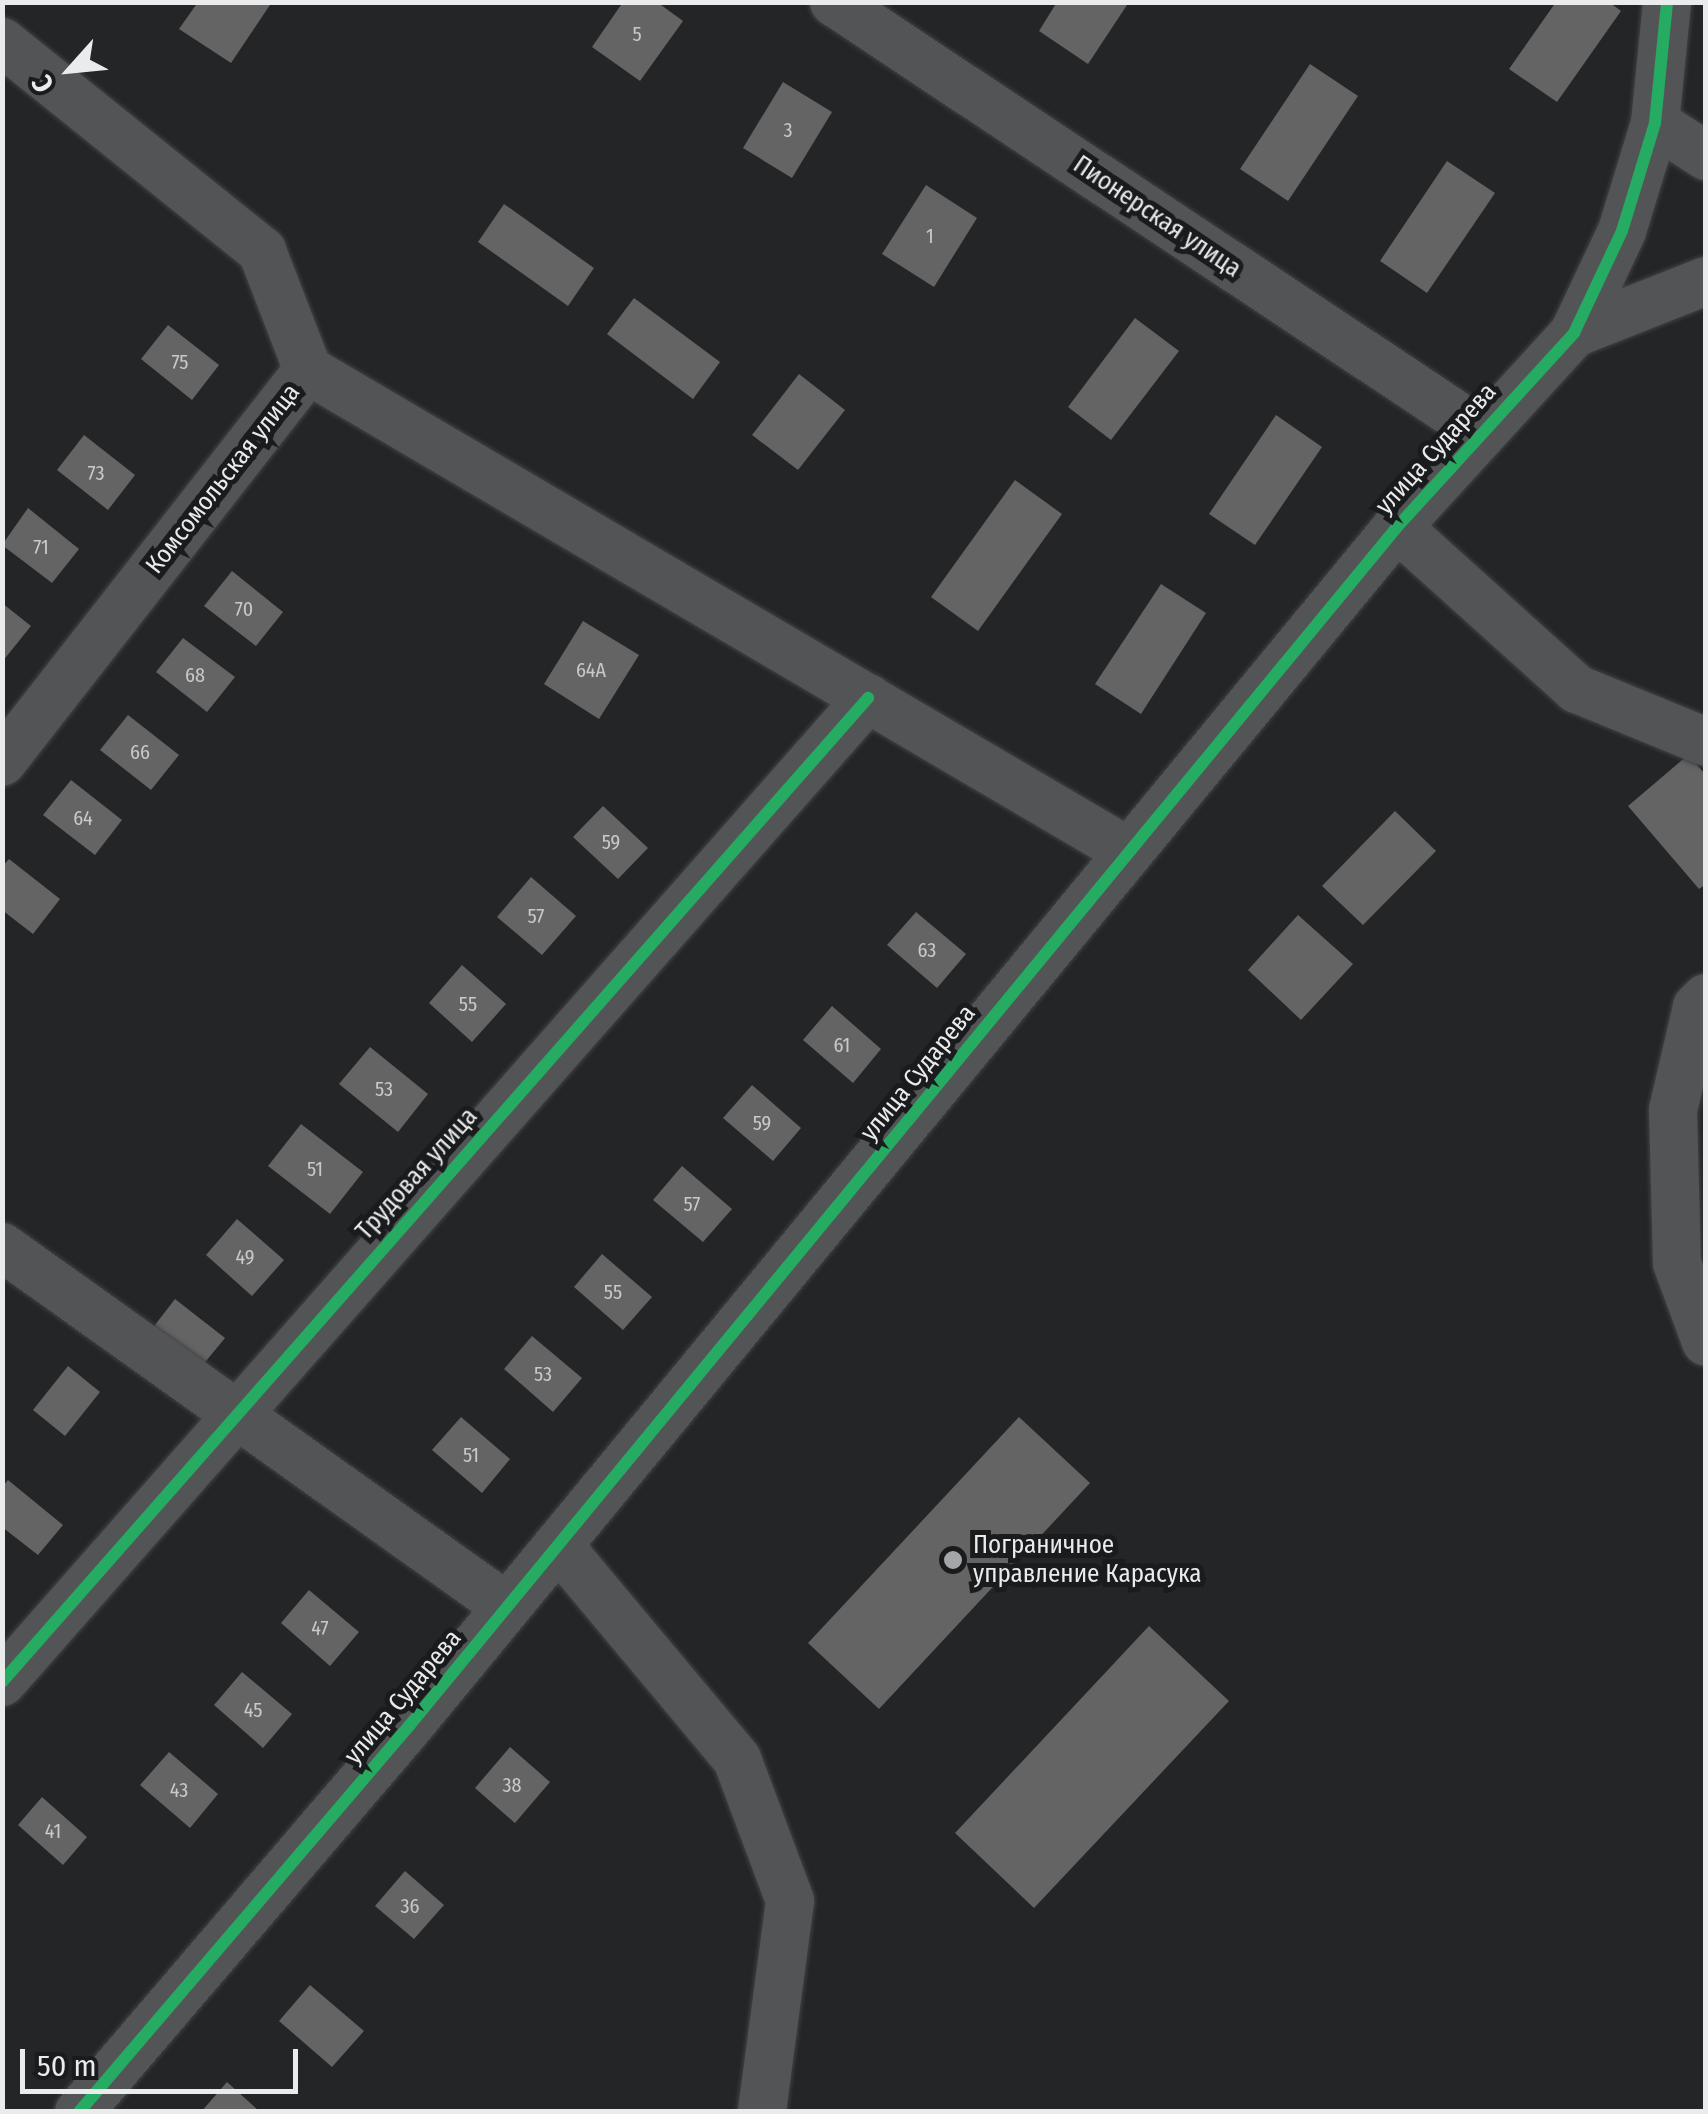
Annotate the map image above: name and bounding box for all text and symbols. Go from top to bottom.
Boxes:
north arrow [20,20,120,120]
house number: 5 [632,22,642,46]
text: С [25,70,61,98]
house number: 3 [783,118,793,142]
street label: Пионерская улица [1067,150,1247,284]
house number: 1 [926,224,934,248]
house number: 75 [172,350,188,374]
street label: улица Сударева [1369,377,1503,521]
street label: Комсомольская улица [140,378,306,580]
house number: 73 [88,461,104,485]
house number: 71 [33,535,49,559]
house number: 70 [235,597,253,621]
house number: 64А [576,658,606,682]
house number: 68 [185,663,205,687]
house number: 66 [130,740,150,764]
house number: 64 [73,806,93,830]
house number: 59 [602,830,620,854]
house number: 57 [528,904,544,928]
house number: 63 [918,938,936,962]
house number: 55 [459,992,477,1016]
street label: улица Сударева [854,999,982,1147]
house number: 61 [834,1033,850,1057]
house number: 53 [375,1077,393,1101]
street label: Трудовая улица [350,1102,484,1246]
house number: 59 [753,1111,771,1135]
house number: 51 [307,1157,323,1181]
house number: 57 [684,1192,700,1216]
house number: 49 [235,1245,255,1269]
house number: 55 [604,1280,622,1304]
house number: 53 [534,1362,552,1386]
house number: 51 [463,1443,479,1467]
place label: Пограничное управление Карасука [973,1531,1201,1590]
marker: Пограничное управление Карасука [942,1549,964,1571]
house number: 47 [311,1616,329,1640]
street label: улица Сударева [338,1624,468,1770]
house number: 45 [244,1698,262,1722]
house number: 38 [502,1773,522,1797]
house number: 43 [170,1778,188,1802]
house number: 41 [45,1819,61,1843]
house number: 36 [401,1894,419,1918]
scale bar [25,2029,302,2091]
text: 50 m [37,2048,97,2084]

